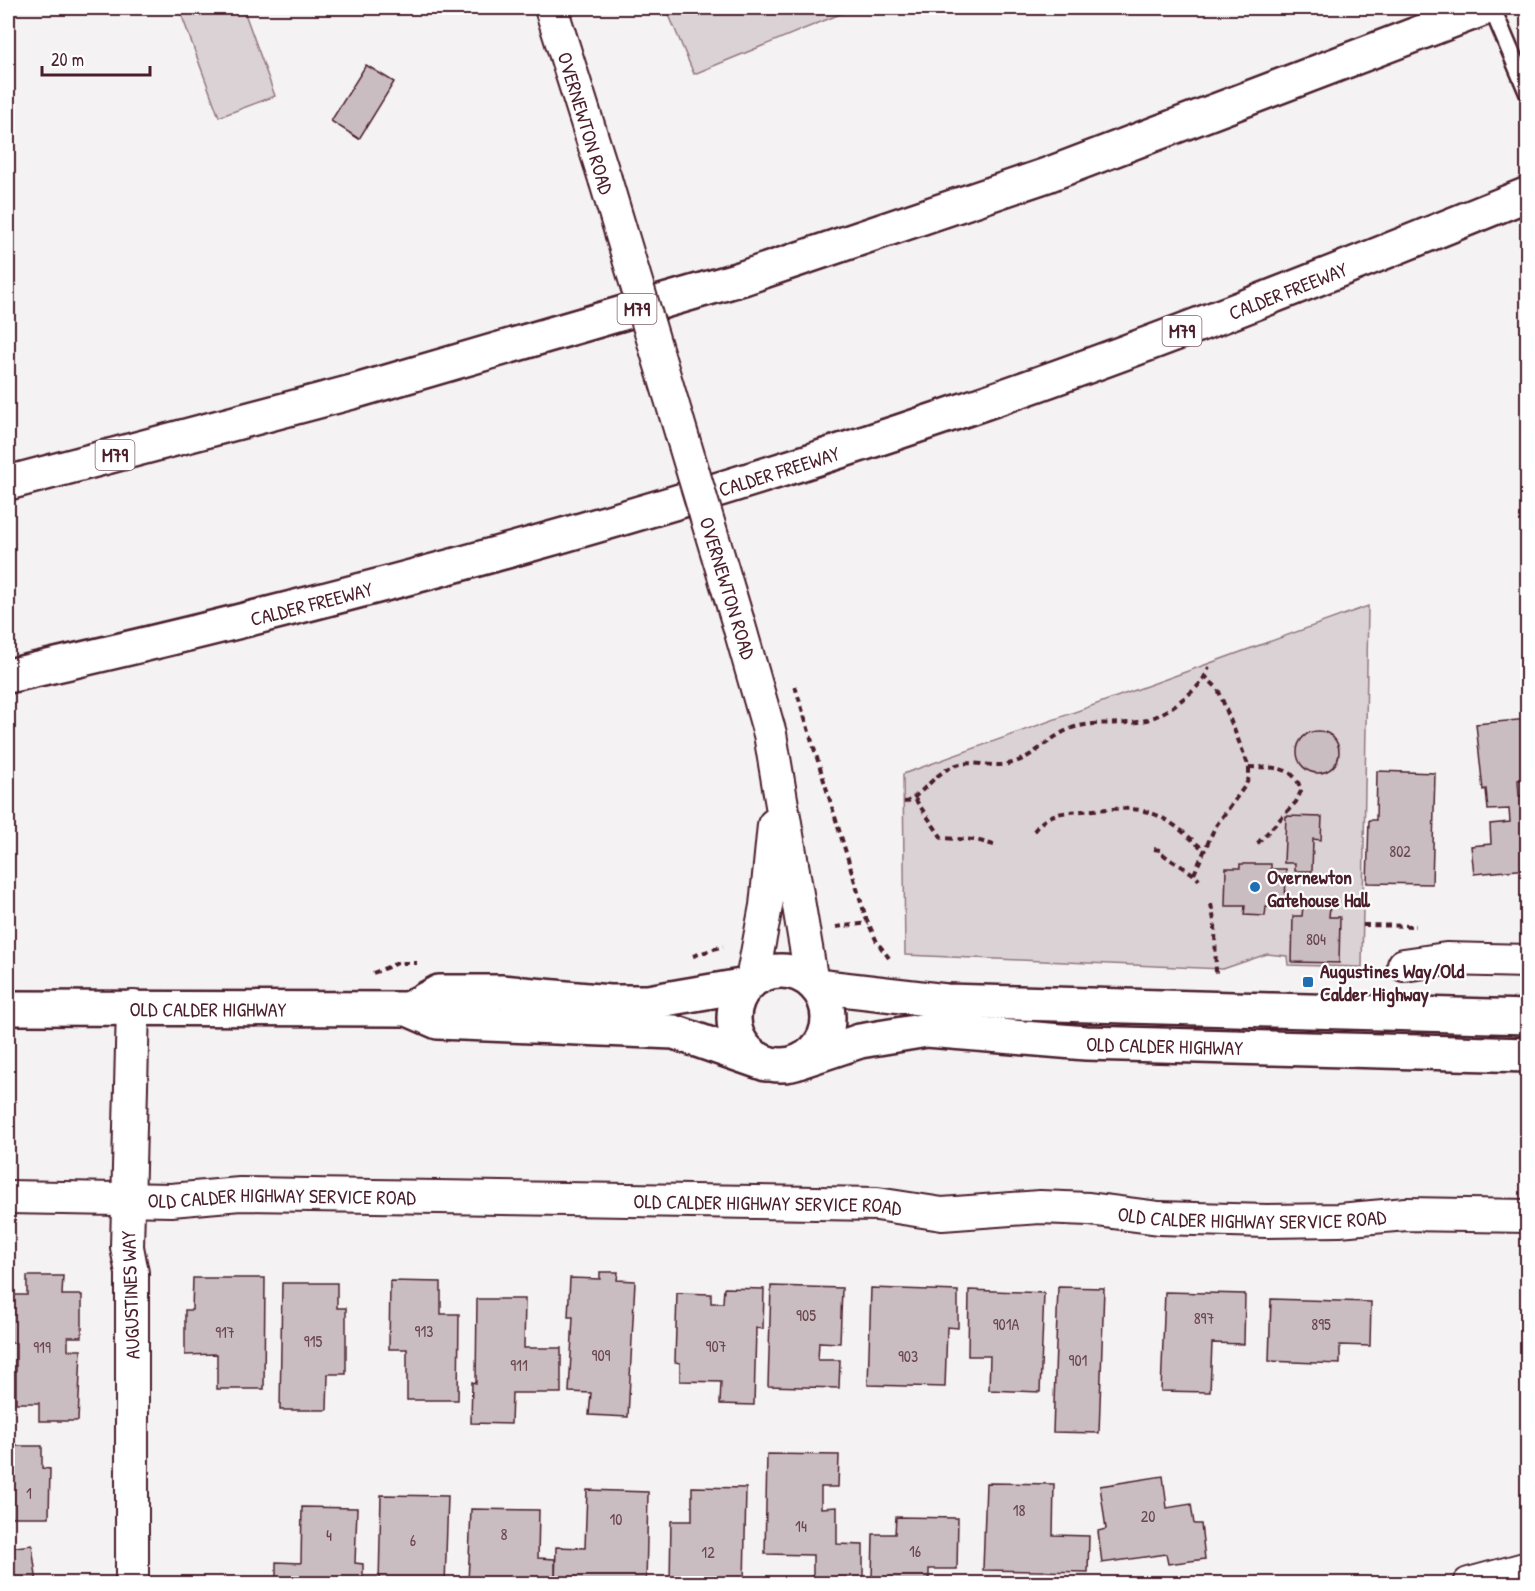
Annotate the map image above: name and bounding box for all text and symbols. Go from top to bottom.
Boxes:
scale bar [42,39,150,77]
text: 20 m [51,47,84,72]
street label: OVERNEWTON ROAD [552,49,621,198]
street label: CALDER FREEWAY [1224,255,1351,326]
road number: M79 [618,294,656,324]
road number: M79 [1162,316,1202,346]
street label: CALDER FREEWAY [715,439,843,502]
road number: M79 [96,440,134,470]
street label: OVERNEWTON ROAD [694,514,763,663]
street label: CALDER FREEWAY [247,574,376,632]
house number: 802 [1389,840,1411,862]
place label: Overnewton Gatehouse Hall [1267,863,1371,913]
marker: Overnewton Gatehouse Hall [1248,880,1262,894]
house number: 804 [1306,928,1326,950]
place label: Augustines Way/Old Calder Highway [1320,957,1465,1008]
marker: Augustines Way/Old Calder Highway [1301,975,1315,989]
street label: OLD CALDER HIGHWAY [130,995,287,1022]
street label: OLD CALDER HIGHWAY [1086,1030,1244,1061]
street label: OLD CALDER HIGHWAY SERVICE ROAD [147,1181,417,1214]
street label: OLD CALDER HIGHWAY SERVICE ROAD [633,1187,904,1221]
street label: OLD CALDER HIGHWAY SERVICE ROAD [1116,1199,1388,1235]
street label: AUGUSTINES WAY [114,1230,146,1360]
house number: 905 [796,1304,816,1326]
house number: 897 [1194,1307,1214,1329]
house number: 901A [993,1313,1020,1335]
house number: 895 [1311,1313,1331,1335]
house number: 913 [415,1320,433,1342]
house number: 917 [215,1321,235,1343]
house number: 915 [304,1330,322,1352]
house number: 907 [706,1335,727,1357]
house number: 919 [33,1336,51,1358]
house number: 909 [592,1344,611,1366]
house number: 903 [898,1345,918,1367]
house number: 901 [1069,1349,1088,1371]
house number: 911 [510,1354,528,1376]
house number: 1 [26,1482,32,1504]
house number: 18 [1013,1499,1025,1521]
house number: 20 [1141,1505,1155,1527]
house number: 10 [610,1508,622,1530]
house number: 14 [795,1515,807,1537]
house number: 8 [501,1523,508,1545]
house number: 4 [326,1524,332,1546]
house number: 6 [410,1529,416,1551]
house number: 16 [909,1540,921,1562]
house number: 12 [701,1541,715,1563]

